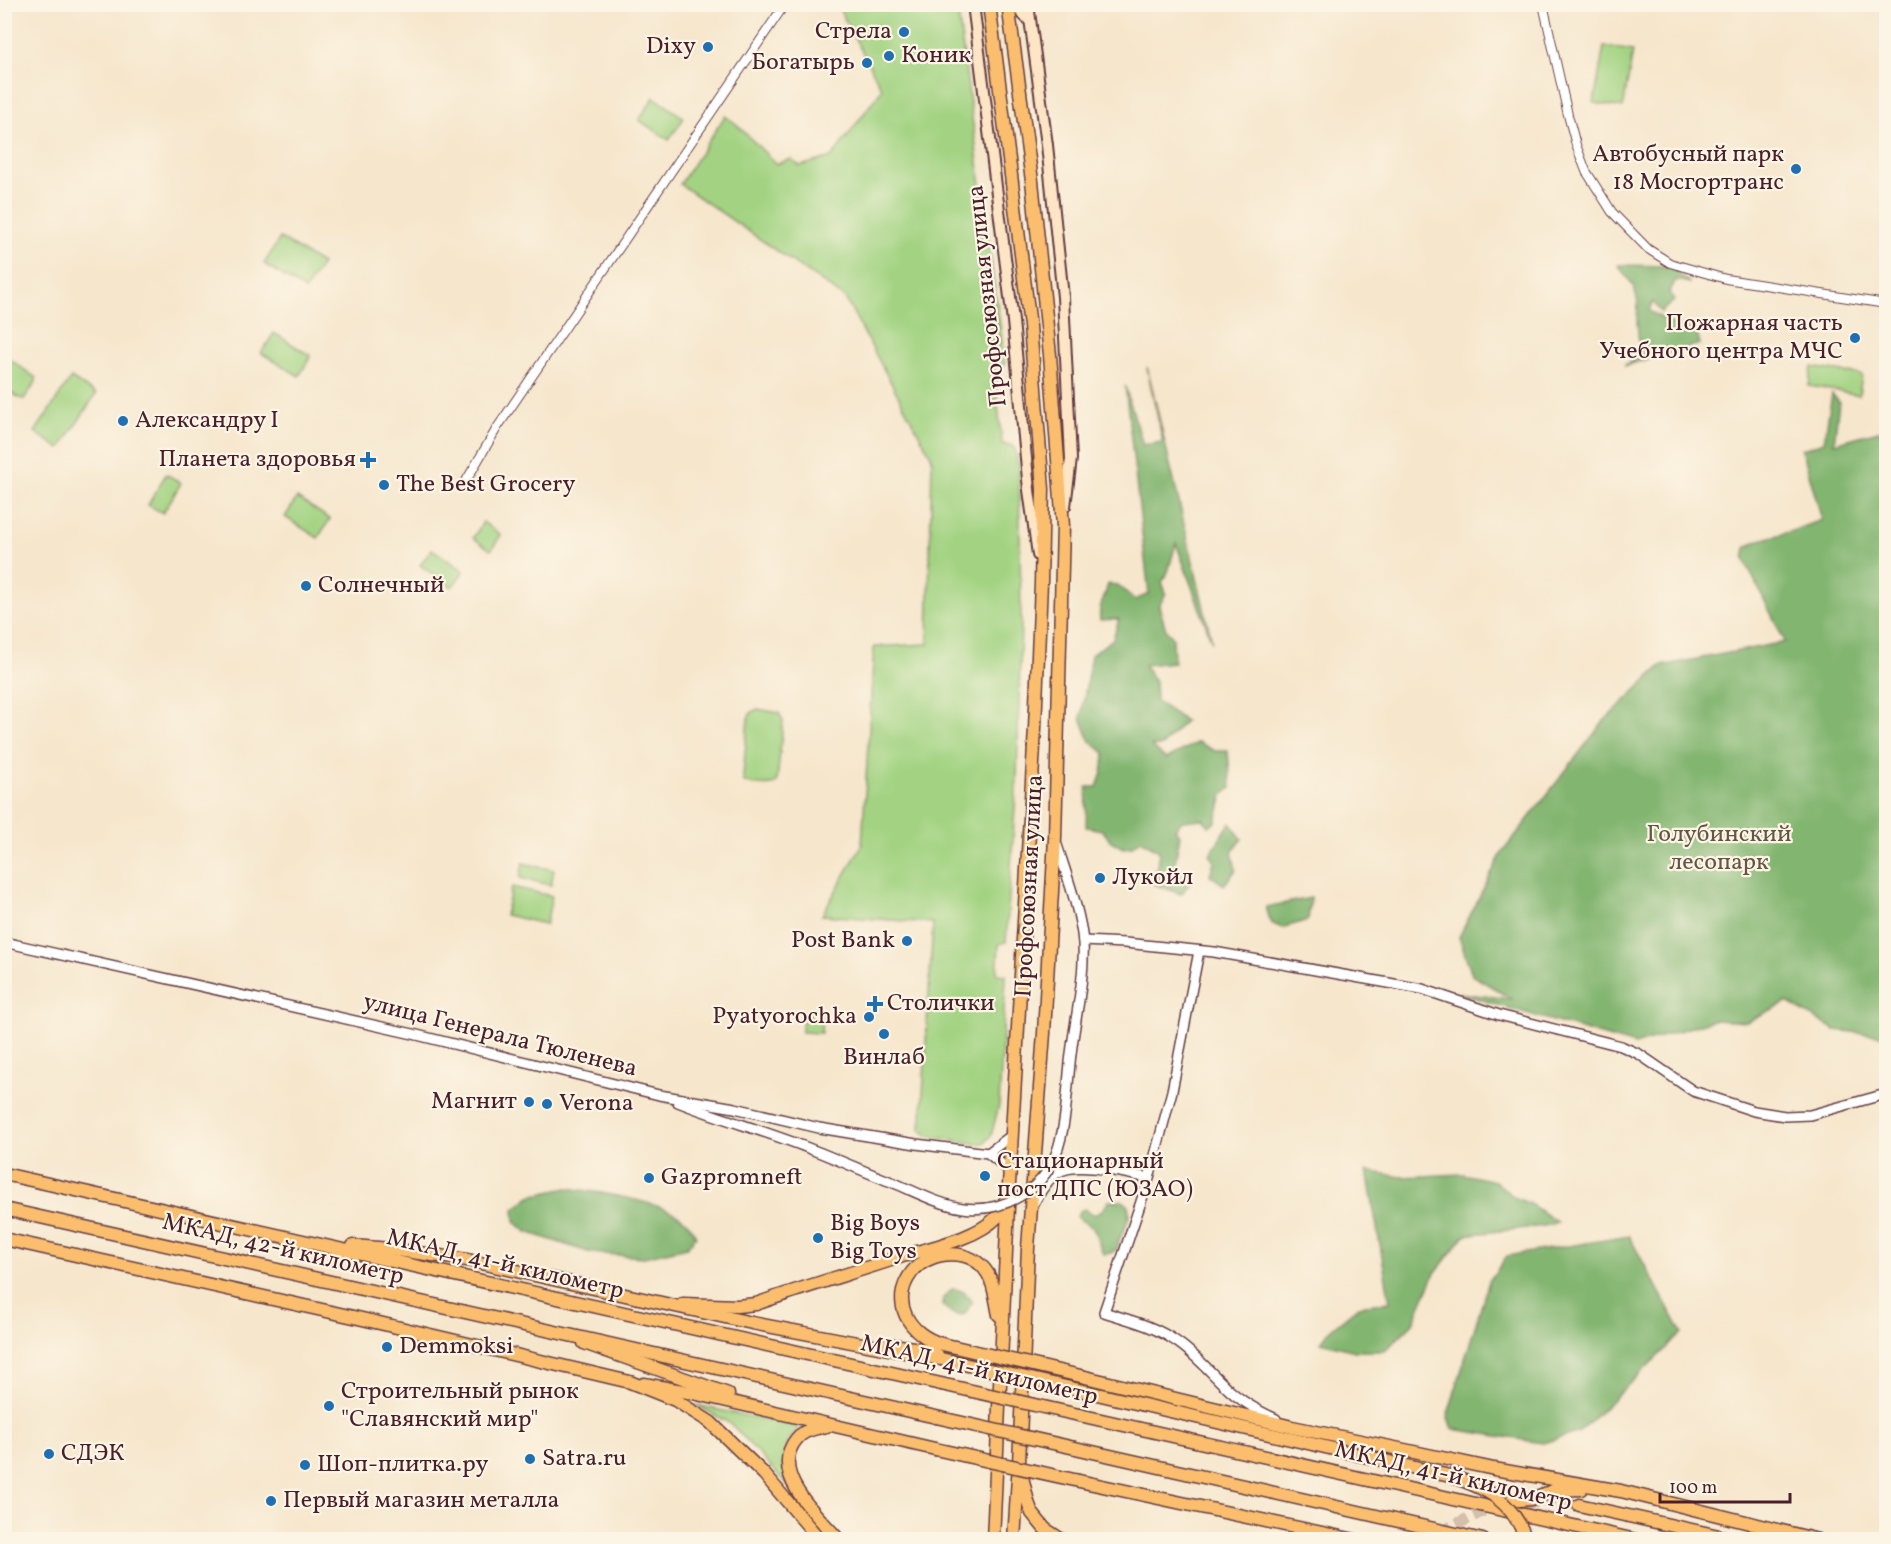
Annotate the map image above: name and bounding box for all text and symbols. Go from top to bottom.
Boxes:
place label: Стрела [815,15,892,49]
marker: Стрела [897,25,911,39]
place label: Dixy [646,30,696,64]
place label: Коник [901,39,971,73]
marker: Dixy [701,40,715,54]
place label: Богатырь [751,46,855,80]
marker: Коник [882,49,896,63]
marker: Богатырь [860,56,874,70]
place label: Автобусный парк 18 Мосгортранс [1592,138,1784,200]
marker: Автобусный парк 18 Мосгортранс [1789,162,1803,176]
street label: Профсоюзная улица [959,183,1017,409]
place label: Пожарная часть Учебного центра МЧС [1599,307,1843,369]
marker: Пожарная часть Учебного центра МЧС [1848,331,1862,345]
place label: Александру I [135,404,279,438]
marker: Александру I [116,414,130,428]
place label: Планета здоровья [158,443,356,477]
marker: Планета здоровья [361,453,375,467]
place label: The Best Grocery [396,468,575,502]
marker: The Best Grocery [377,478,391,492]
place label: Солнечный [318,569,445,603]
marker: Солнечный [299,579,313,593]
street label: Профсоюзная улица [1007,774,1053,998]
park label: Голубинский лесопарк [1646,818,1792,880]
place label: Лукойл [1112,861,1193,895]
marker: Лукойл [1093,871,1107,885]
place label: Post Bank [791,924,895,958]
marker: Post Bank [900,934,914,948]
street label: улица Генерала Тюленева [359,985,641,1087]
place label: Столички [887,987,995,1021]
marker: Столички [868,997,882,1011]
place label: Pyatyorochka [712,1000,857,1034]
marker: Pyatyorochka [862,1010,876,1024]
marker: Винлаб [877,1027,891,1041]
place label: Винлаб [843,1041,925,1075]
place label: Магнит [431,1085,517,1119]
place label: Verona [559,1087,634,1121]
marker: Магнит [522,1095,536,1109]
marker: Verona [540,1097,554,1111]
place label: Стационарный пост ДПС (ЮЗАО) [997,1145,1193,1207]
place label: Gazpromneft [661,1161,803,1195]
marker: Стационарный пост ДПС (ЮЗАО) [978,1169,992,1183]
marker: Gazpromneft [642,1171,656,1185]
street label: МКАД, 42-й километр [159,1206,407,1294]
place label: Big Boys Big Toys [830,1207,920,1269]
street label: МКАД, 41-й километр [383,1221,627,1309]
marker: Big Boys Big Toys [811,1231,825,1245]
street label: МКАД, 41-й километр [857,1327,1101,1415]
place label: Demmoksi [399,1330,513,1364]
marker: Demmoksi [380,1340,394,1354]
place label: Строительный рынок "Славянский мир" [341,1375,579,1437]
marker: Строительный рынок "Славянский мир" [322,1399,336,1413]
street label: МКАД, 41-й километр [1331,1433,1575,1521]
place label: СДЭК [61,1437,125,1471]
place label: Satra.ru [542,1442,627,1476]
marker: СДЭК [42,1447,56,1461]
place label: Шоп-плитка.ру [317,1448,489,1482]
marker: Satra.ru [523,1452,537,1466]
marker: Шоп-плитка.ру [298,1458,312,1472]
scale bar [1660,1466,1790,1504]
text: 100 m [1669,1476,1718,1501]
place label: Первый магазин металла [283,1484,560,1518]
marker: Первый магазин металла [264,1494,278,1508]

